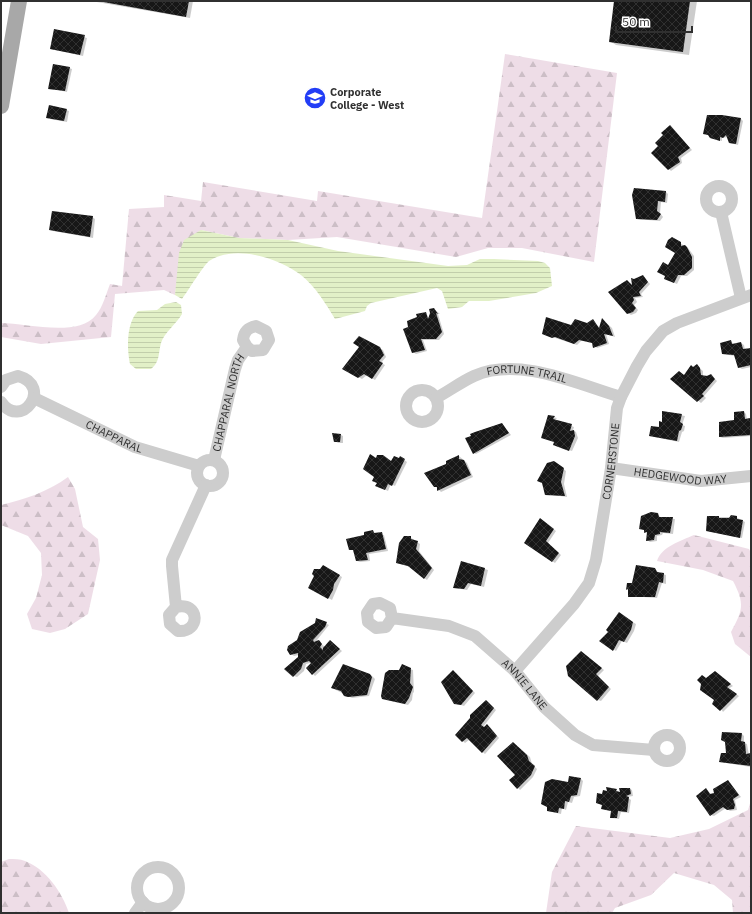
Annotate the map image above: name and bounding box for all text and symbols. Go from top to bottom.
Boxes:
scale bar [616,8,692,34]
text: 50 m [622,14,650,29]
school or university icon: Corporate College - West [302,85,328,111]
place label: Corporate College - West [330,85,404,112]
street label: CHAPPARAL NORTH [209,351,247,453]
street label: FORTUNE TRAIL [485,362,569,386]
street label: CHAPPARAL [83,417,145,456]
street label: CORNERSTONE [599,422,622,501]
street label: HEDGEWOOD WAY [633,464,728,488]
street label: ANNIE LANE [499,656,550,713]

